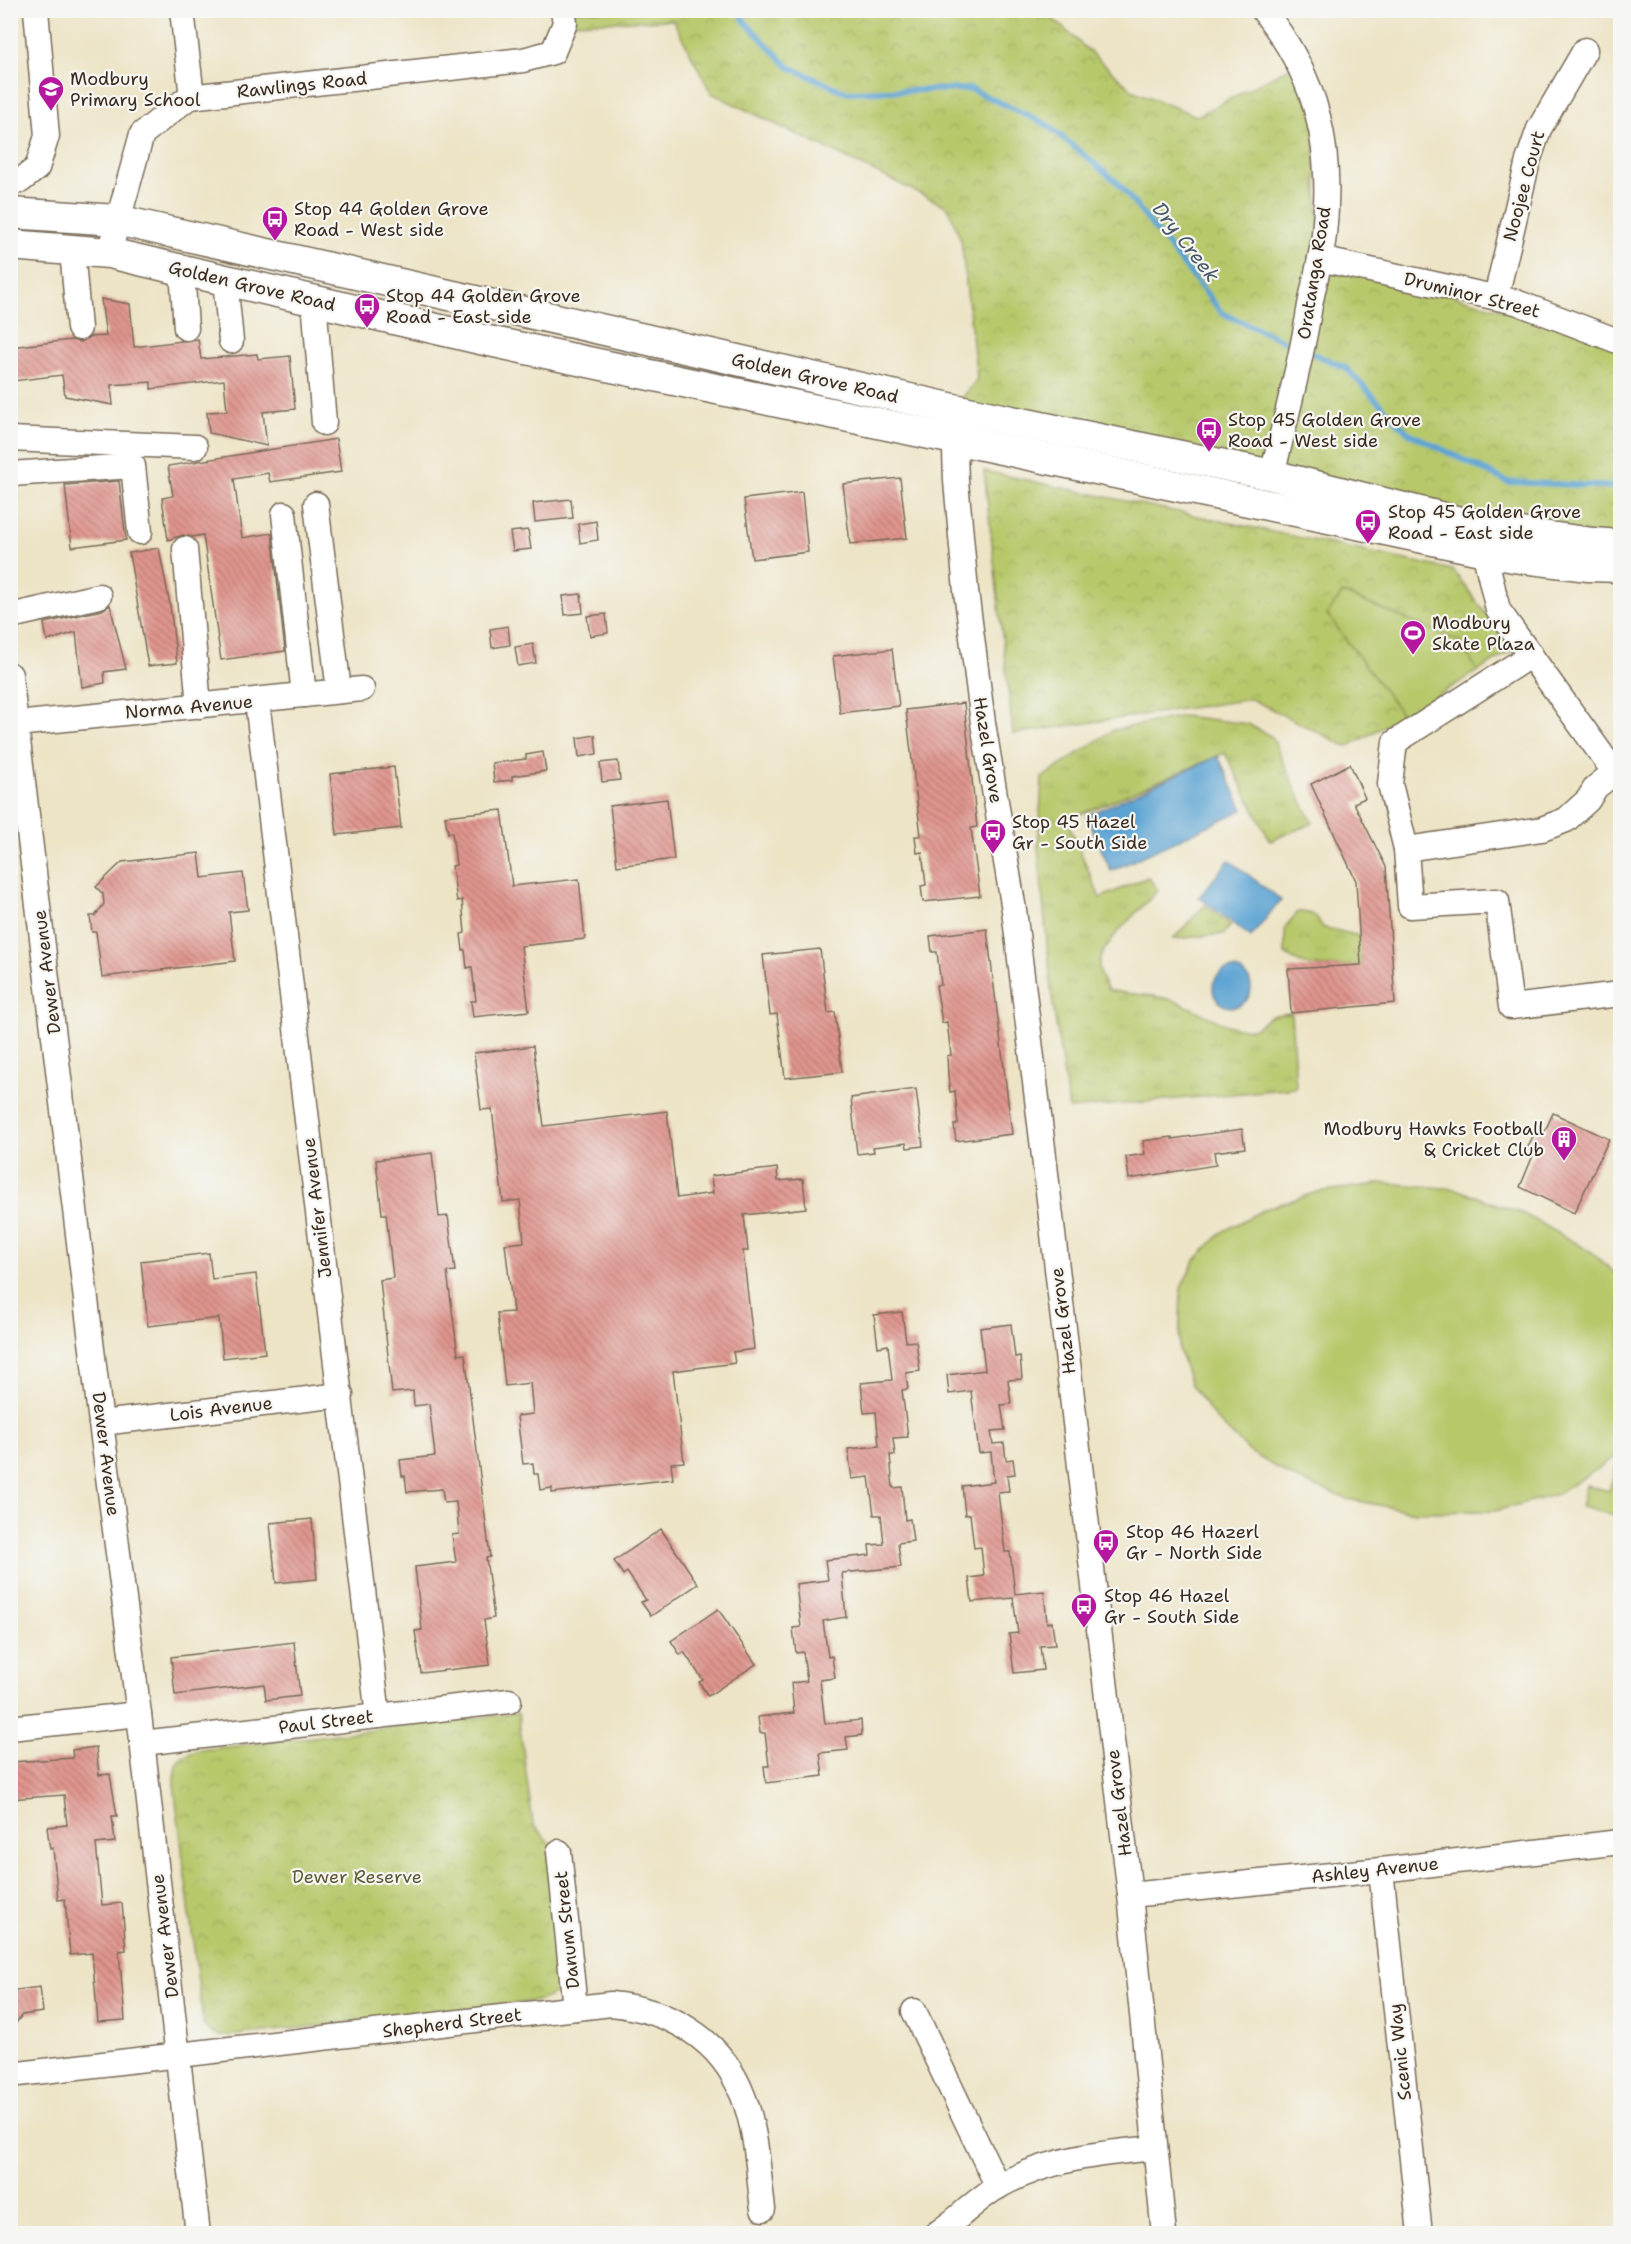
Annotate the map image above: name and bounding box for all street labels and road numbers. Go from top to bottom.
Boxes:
street label: Rawlings Road [236,66,368,104]
street label: Noojee Court [1498,128,1550,244]
street label: Oratanga Road [1292,205,1336,341]
street label: Golden Grove Road [166,255,338,317]
street label: Druminor Street [1401,266,1543,324]
street label: Golden Grove Road [729,347,901,409]
street label: Norma Avenue [124,689,254,725]
street label: Hazel Grove [968,695,1008,805]
street label: Dewer Avenue [27,909,67,1035]
street label: Jennifer Avenue [296,1136,338,1280]
street label: Hazel Grove [1045,1266,1081,1376]
street label: Dewer Avenue [86,1391,126,1517]
street label: Lois Avenue [168,1391,274,1427]
street label: Paul Street [277,1704,375,1740]
street label: Hazel Grove [1101,1748,1137,1858]
street label: Ashley Avenue [1310,1851,1440,1889]
street label: Danum Street [549,1870,585,1990]
street label: Dewer Avenue [145,1873,185,1999]
street label: Scenic Way [1383,2002,1417,2102]
street label: Shepherd Street [381,2003,523,2043]

